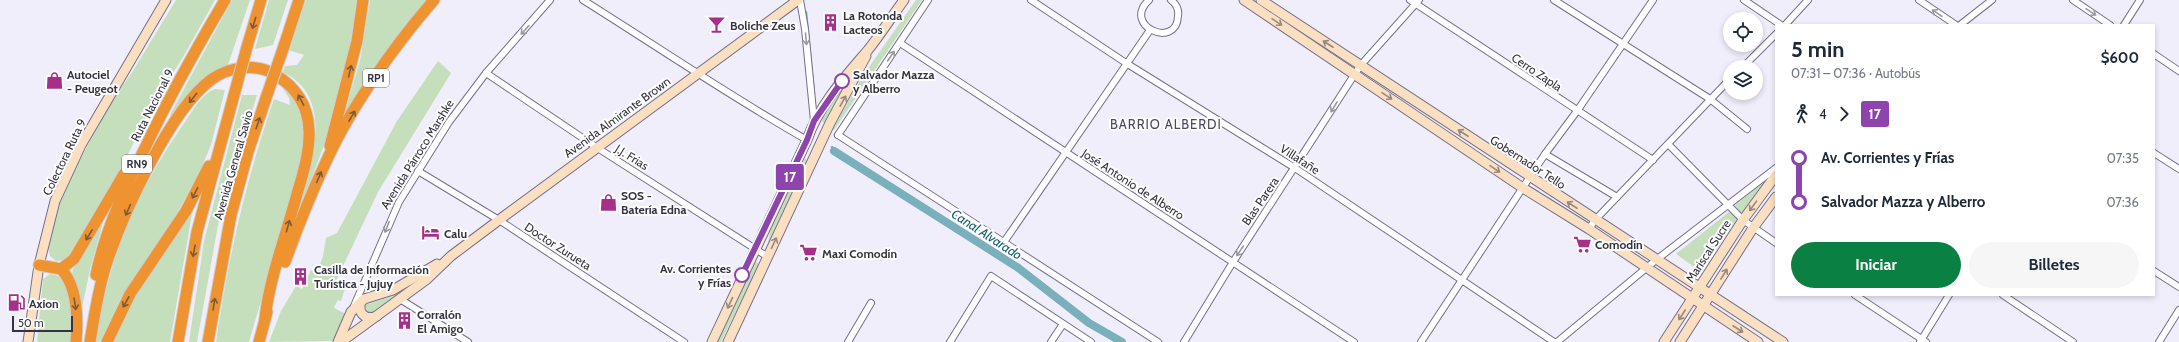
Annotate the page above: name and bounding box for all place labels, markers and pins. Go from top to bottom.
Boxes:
place label: La Rotonda Lacteos [843,8,902,37]
building icon: La Rotonda Lacteos [820,12,840,32]
bar icon: Boliche Zeus [707,15,727,35]
place label: Boliche Zeus [730,18,796,33]
place label: Autociel - Peugeot [67,67,118,96]
place label: Salvador Mazza y Alberro [853,67,934,96]
shop icon: Autociel - Peugeot [44,71,64,91]
marker: Salvador Mazza y Alberro [834,73,850,89]
place label: SOS - Batería Edna [621,188,686,217]
shop icon: SOS - Batería Edna [598,192,618,212]
hotel icon: Calu [421,223,441,243]
place label: Calu [444,226,467,241]
supermarket icon: Comodín [1572,234,1592,254]
place label: Comodín [1595,237,1643,252]
supermarket icon: Maxi Comodín [799,243,819,263]
place label: Maxi Comodín [822,246,897,261]
place label: Av. Corrientes y Frías [660,261,731,290]
place label: Casilla de Información Turística - Jujuy [314,262,429,291]
building icon: Casilla de Información Turística - Jujuy [291,266,311,286]
marker: Av. Corrientes y Frías [734,267,750,283]
fuel station icon: Axion [6,293,26,313]
place label: Axion [29,296,59,311]
place label: Corralón El Amigo [417,307,463,336]
building icon: Corralón El Amigo [394,311,414,331]

